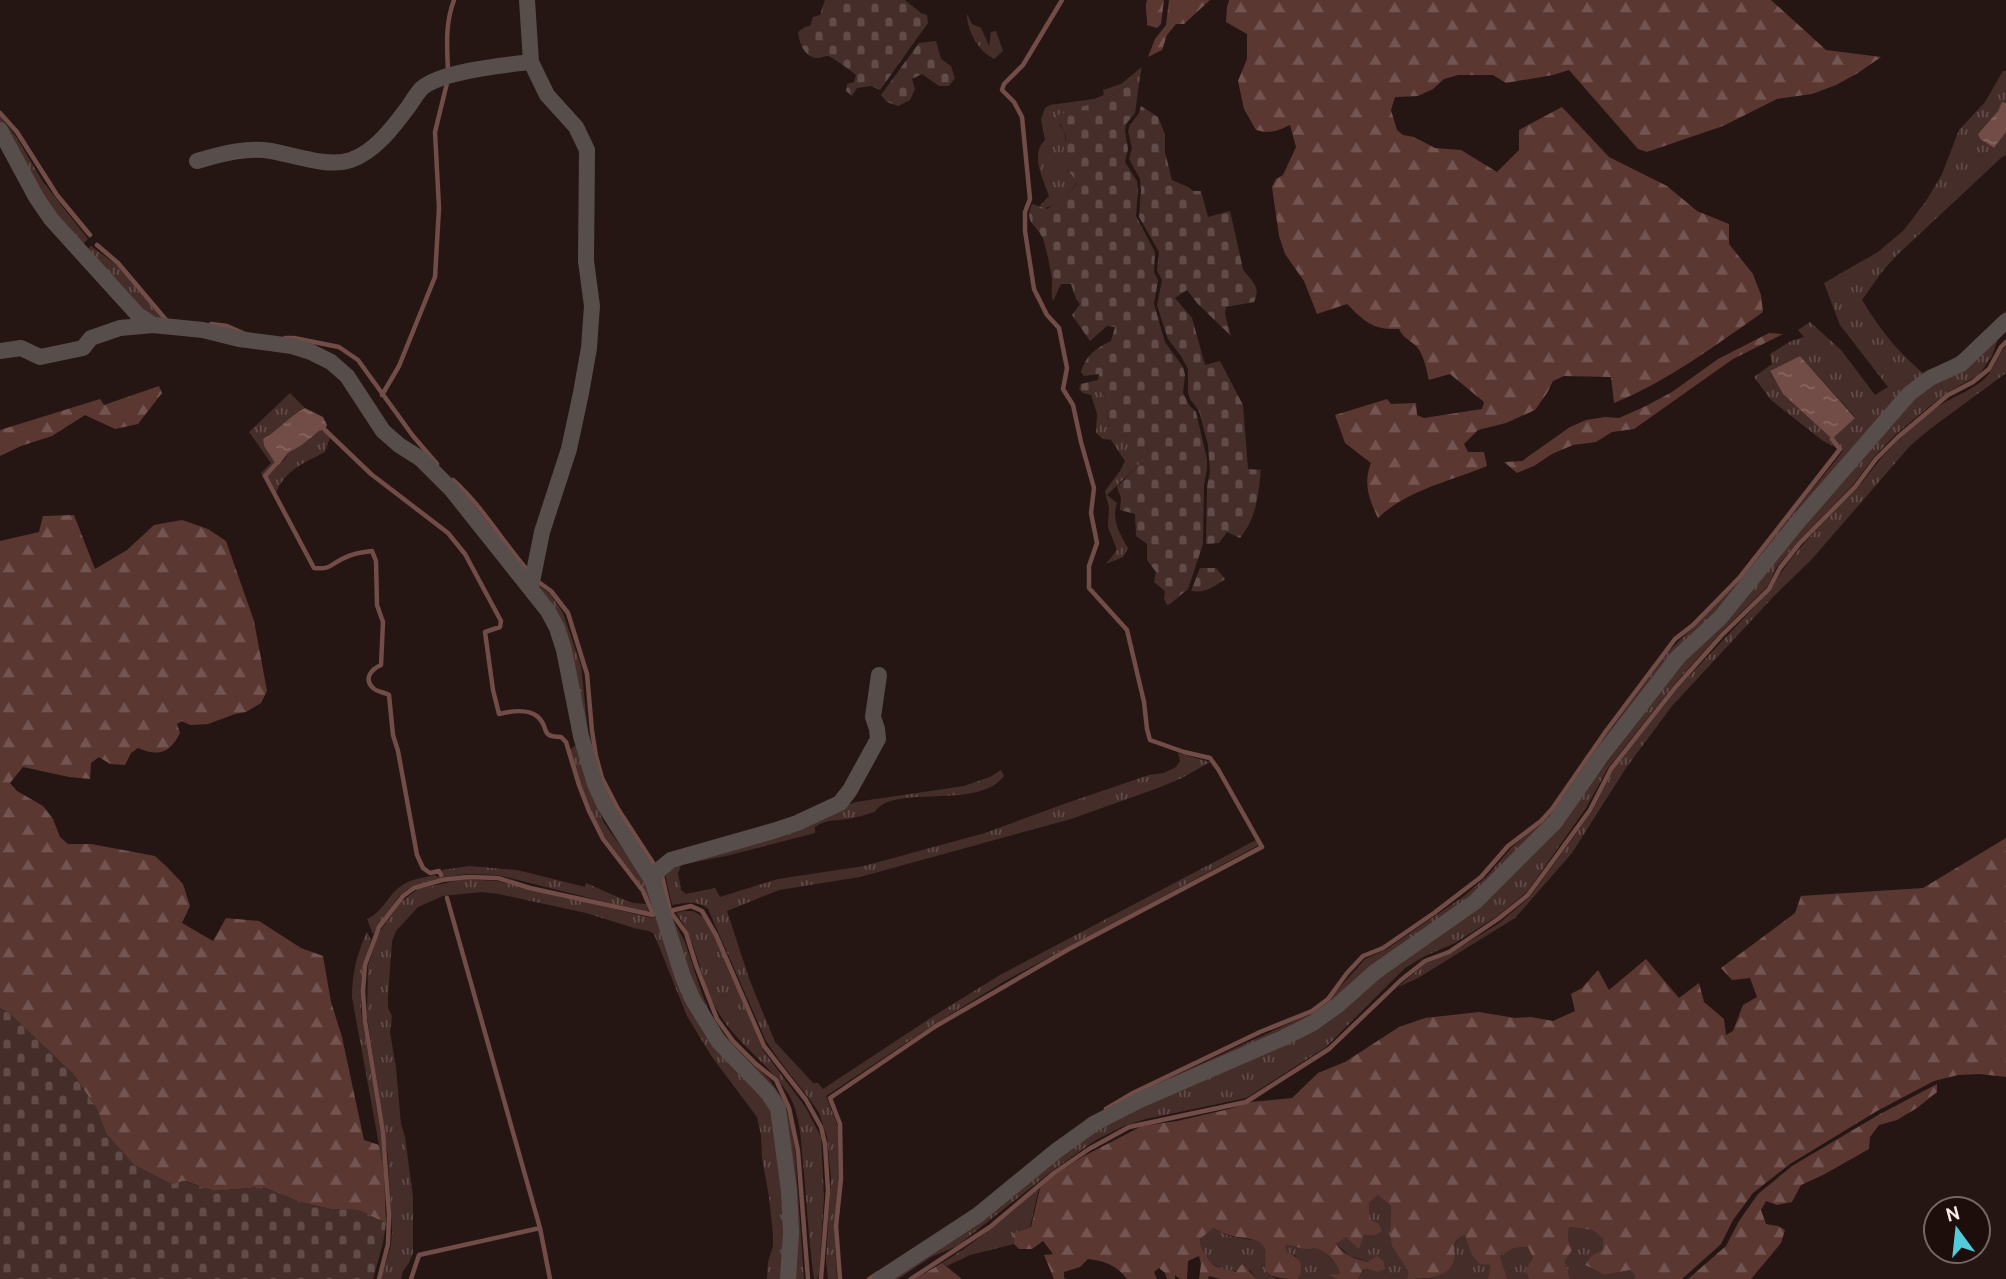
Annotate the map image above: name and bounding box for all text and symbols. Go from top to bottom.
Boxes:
north arrow [1922,1195,1992,1265]
text: N [1943,1201,1962,1227]

